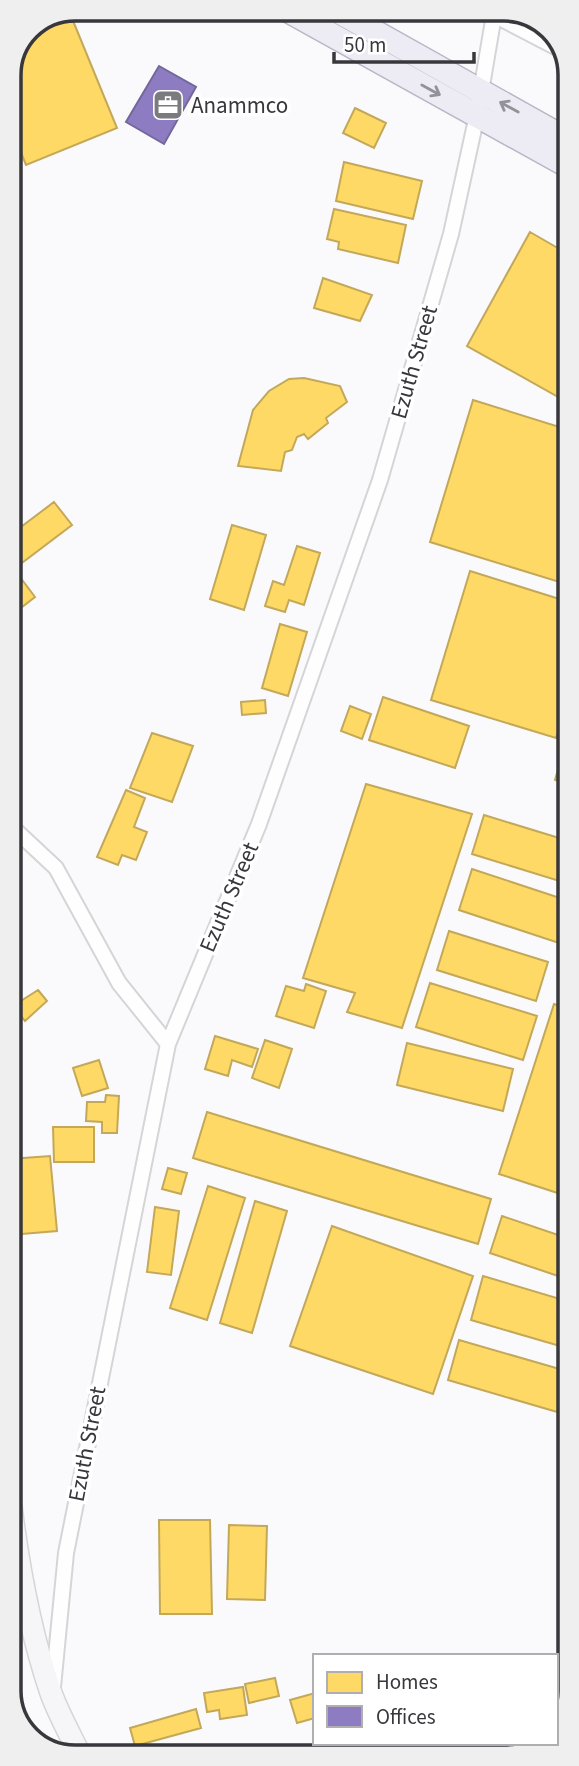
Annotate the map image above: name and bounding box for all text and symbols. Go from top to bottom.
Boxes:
scale bar [334,21,474,65]
text: 50 m [344,30,386,60]
one-way arrow [420,83,440,97]
office icon: Anammco [151,88,185,122]
place label: Anammco [191,89,288,122]
one-way arrow [499,100,519,114]
street label: Ezuth Street [382,301,446,423]
street label: Ezuth Street [191,837,267,957]
street label: Ezuth Street [60,1383,114,1504]
legend [313,1654,558,1745]
text: Homes [376,1667,438,1697]
text: Offices [376,1702,436,1732]

